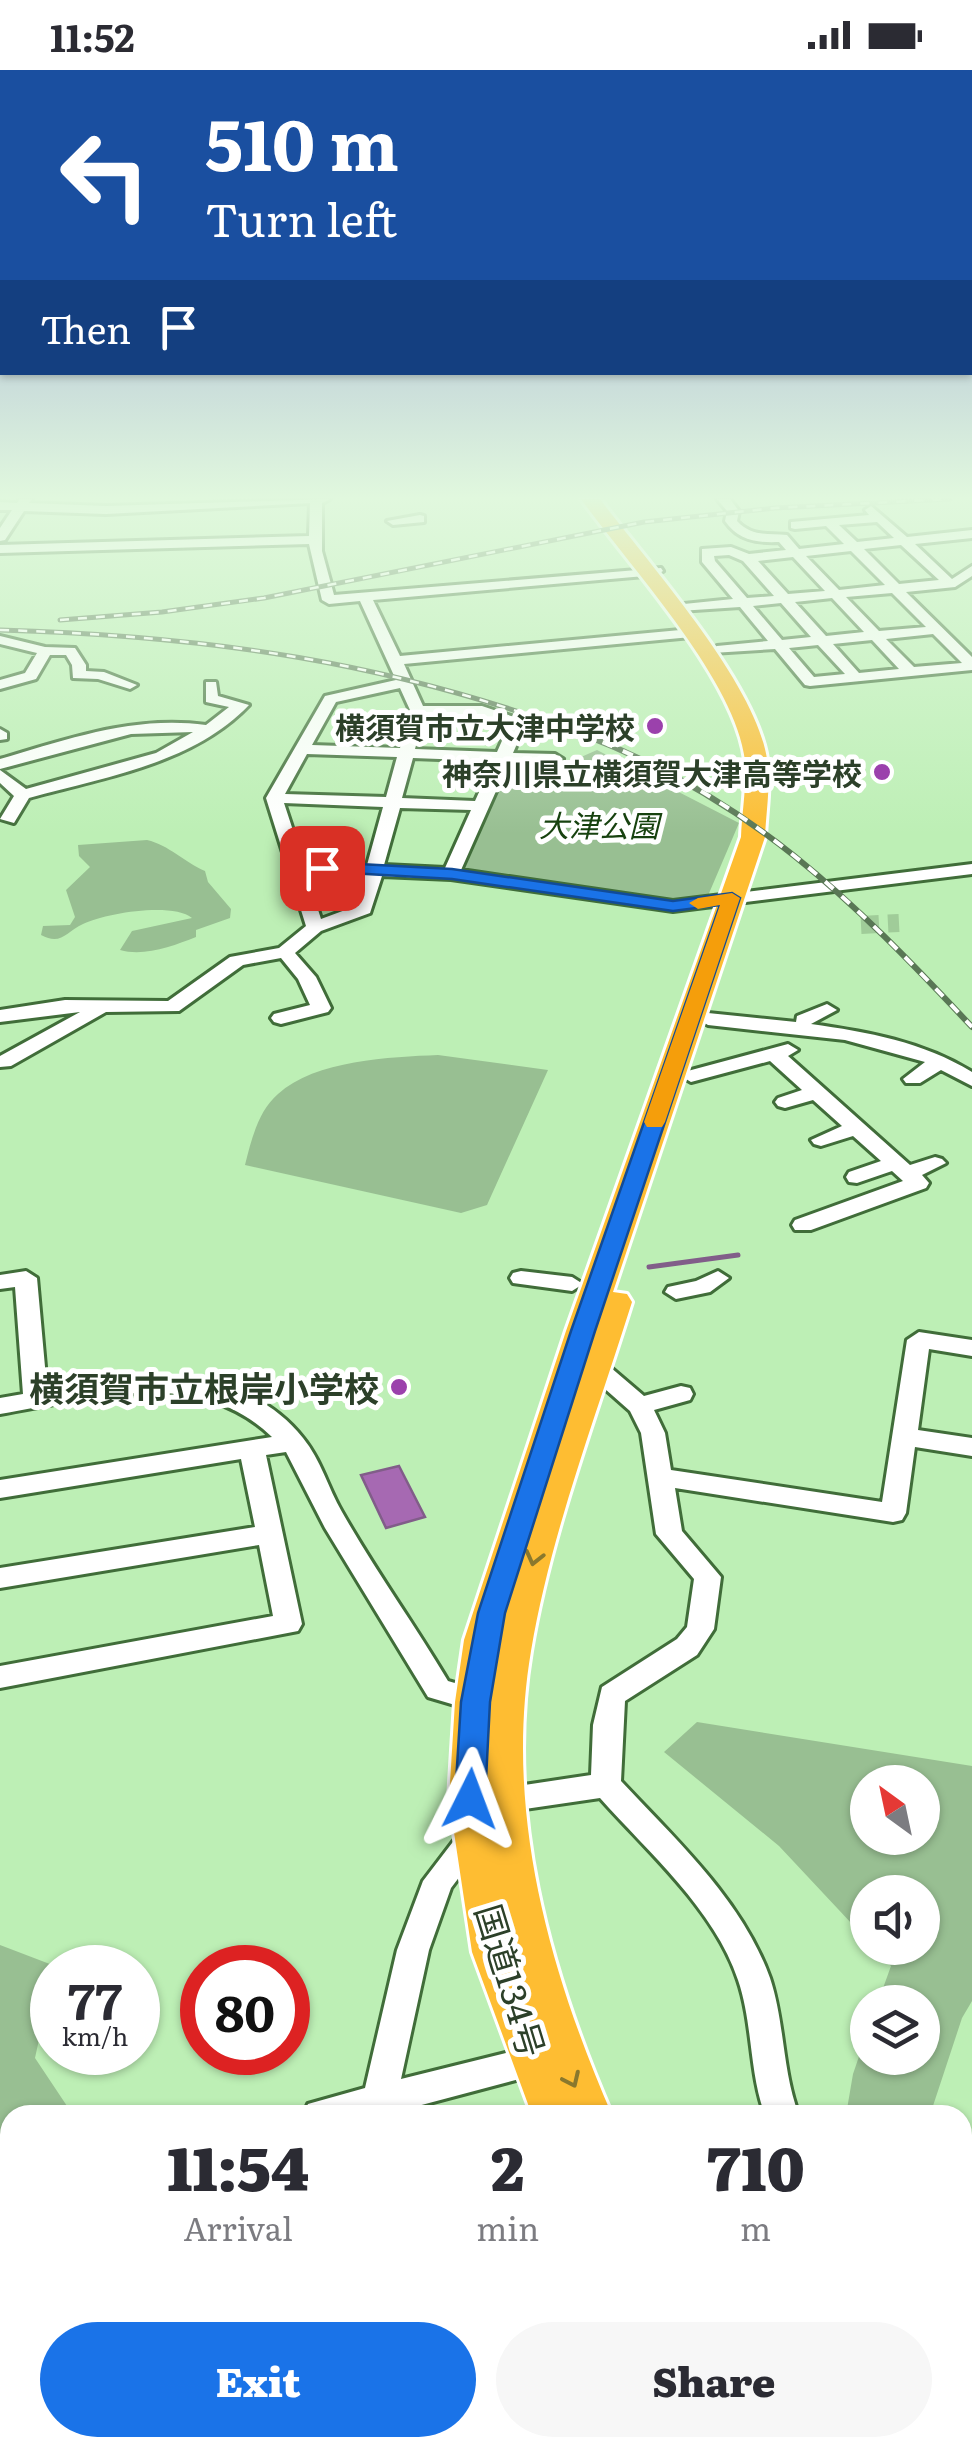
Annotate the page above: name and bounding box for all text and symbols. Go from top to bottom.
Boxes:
text: 11:52 [50,7,135,64]
text: 510 m [205,89,399,193]
icon: left [40,110,170,240]
text: Turn left [205,184,397,251]
text: Then [40,299,131,356]
icon: arrive [151,300,206,355]
place label: 横須賀市立大津中学校 [335,704,635,748]
marker: 横須賀市立大津中学校 [644,715,666,737]
place label: 神奈川県立横須賀大津高等学校 [442,750,862,794]
marker: 神奈川県立横須賀大津高等学校 [871,761,893,783]
park label: 大津公園 [539,802,663,846]
pin [280,826,365,911]
icon: arrive [295,841,350,896]
place label: 横須賀市立根岸小学校 [29,1361,379,1413]
marker: 横須賀市立根岸小学校 [388,1376,410,1398]
one-way arrow [525,1549,546,1566]
position arrow [418,1747,522,1851]
north arrow [850,1765,940,1855]
map controls [850,1765,940,2075]
button: sound [850,1875,940,1965]
street label: 国道134号 [464,1897,560,2063]
speed limit sign: 80 [180,1945,310,2075]
text: 77 [68,1961,122,2035]
button: layers [850,1985,940,2075]
text: km/h [62,2017,128,2054]
one-way arrow [559,2070,579,2088]
text: 11:54 [167,2120,309,2209]
text: 2 [491,2120,524,2209]
text: 710 [706,2120,805,2209]
text: Arrival [183,2203,293,2251]
text: min [476,2203,539,2251]
text: m [740,2203,771,2251]
button: Exit [40,2322,476,2437]
button: Share [496,2322,932,2437]

